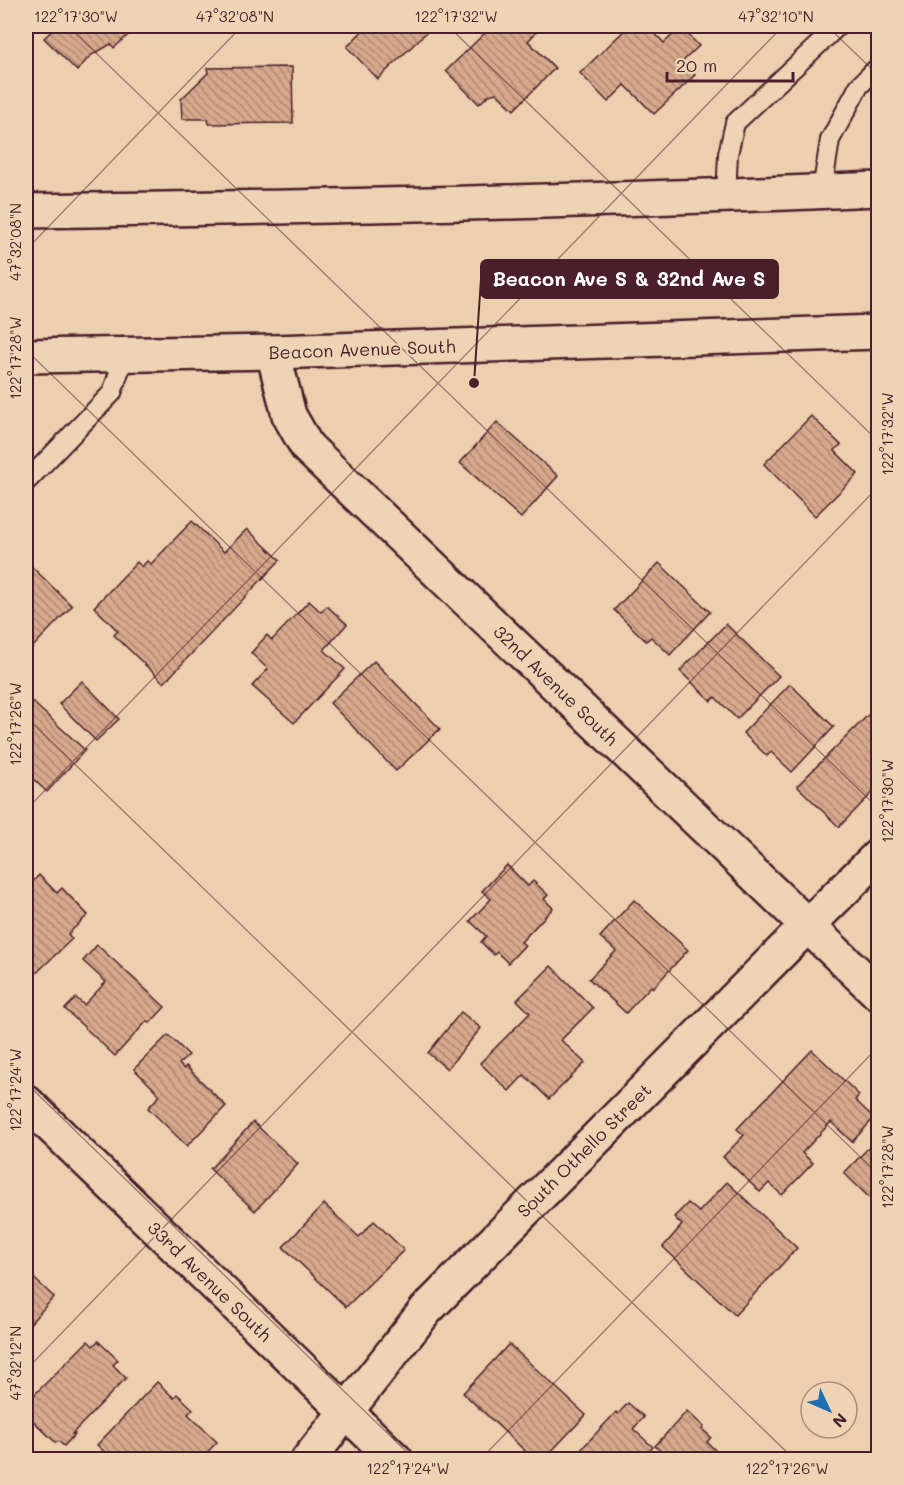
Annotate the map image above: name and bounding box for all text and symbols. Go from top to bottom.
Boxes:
text: 122°17'30"W [34,6,118,26]
text: 47°32'08"N [196,6,274,26]
text: 122°17'32"W [414,6,498,26]
text: 47°32'10"N [738,6,814,26]
scale bar [667,45,793,83]
text: 20 m [676,53,717,77]
text: 47°32'08"N [5,203,25,281]
callout: Beacon Ave S & 32nd Ave S [481,260,778,298]
text: Beacon Ave S & 32nd Ave S [492,265,766,291]
text: 122°17'28"W [5,316,25,400]
street label: Beacon Avenue South [268,334,456,364]
text: 122°17'32"W [877,392,897,476]
street label: 32nd Avenue South [489,619,623,751]
text: 122°17'26"W [5,682,25,766]
text: 122°17'30"W [877,759,897,843]
text: 122°17'24"W [5,1048,25,1132]
street label: South Othello Street [512,1078,656,1222]
text: 122°17'28"W [877,1125,897,1209]
street label: 33rd Avenue South [143,1215,277,1347]
text: 47°32'12"N [5,1326,25,1400]
north arrow [799,1380,859,1440]
text: N [828,1409,852,1432]
text: 122°17'24"W [366,1458,450,1478]
text: 122°17'26"W [745,1458,829,1478]

